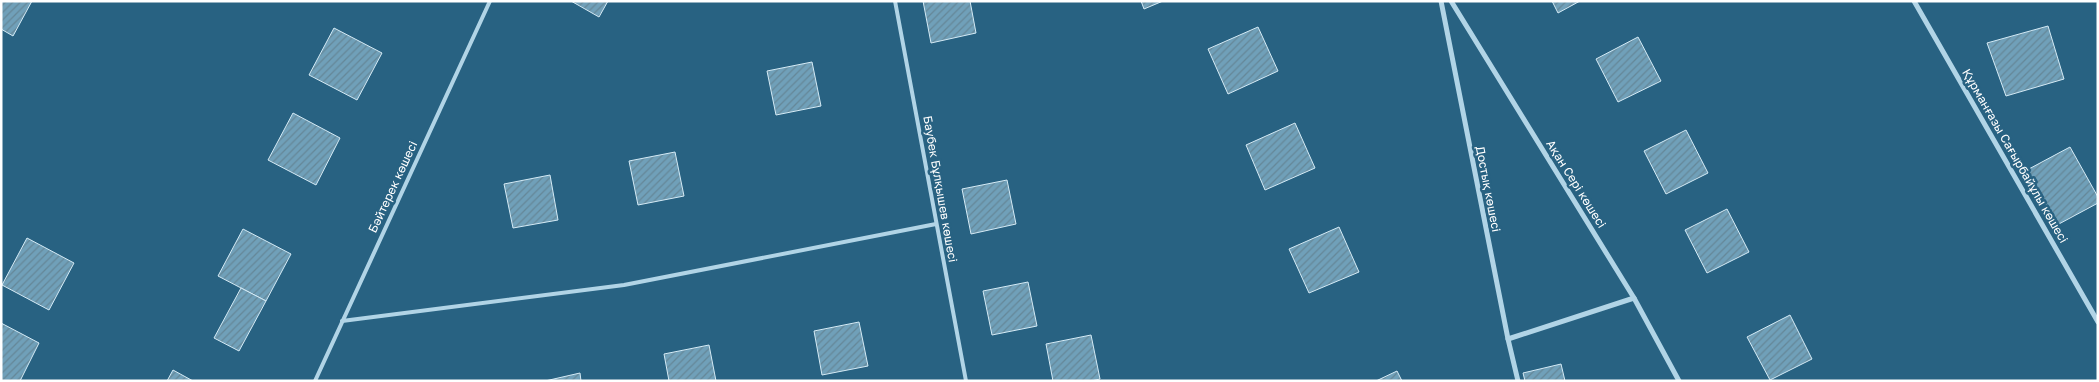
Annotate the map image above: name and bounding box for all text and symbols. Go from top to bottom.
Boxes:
street label: Құрманғазы Сағырбайұлы көшесі [1959,66,2072,246]
street label: Баубек Бұлқышев көшесі [920,114,961,263]
street label: Ақан Сері көшесі [1543,137,1610,231]
street label: Бәйтерек көшесі [365,139,420,235]
street label: Достық көшесі [1473,145,1504,233]

